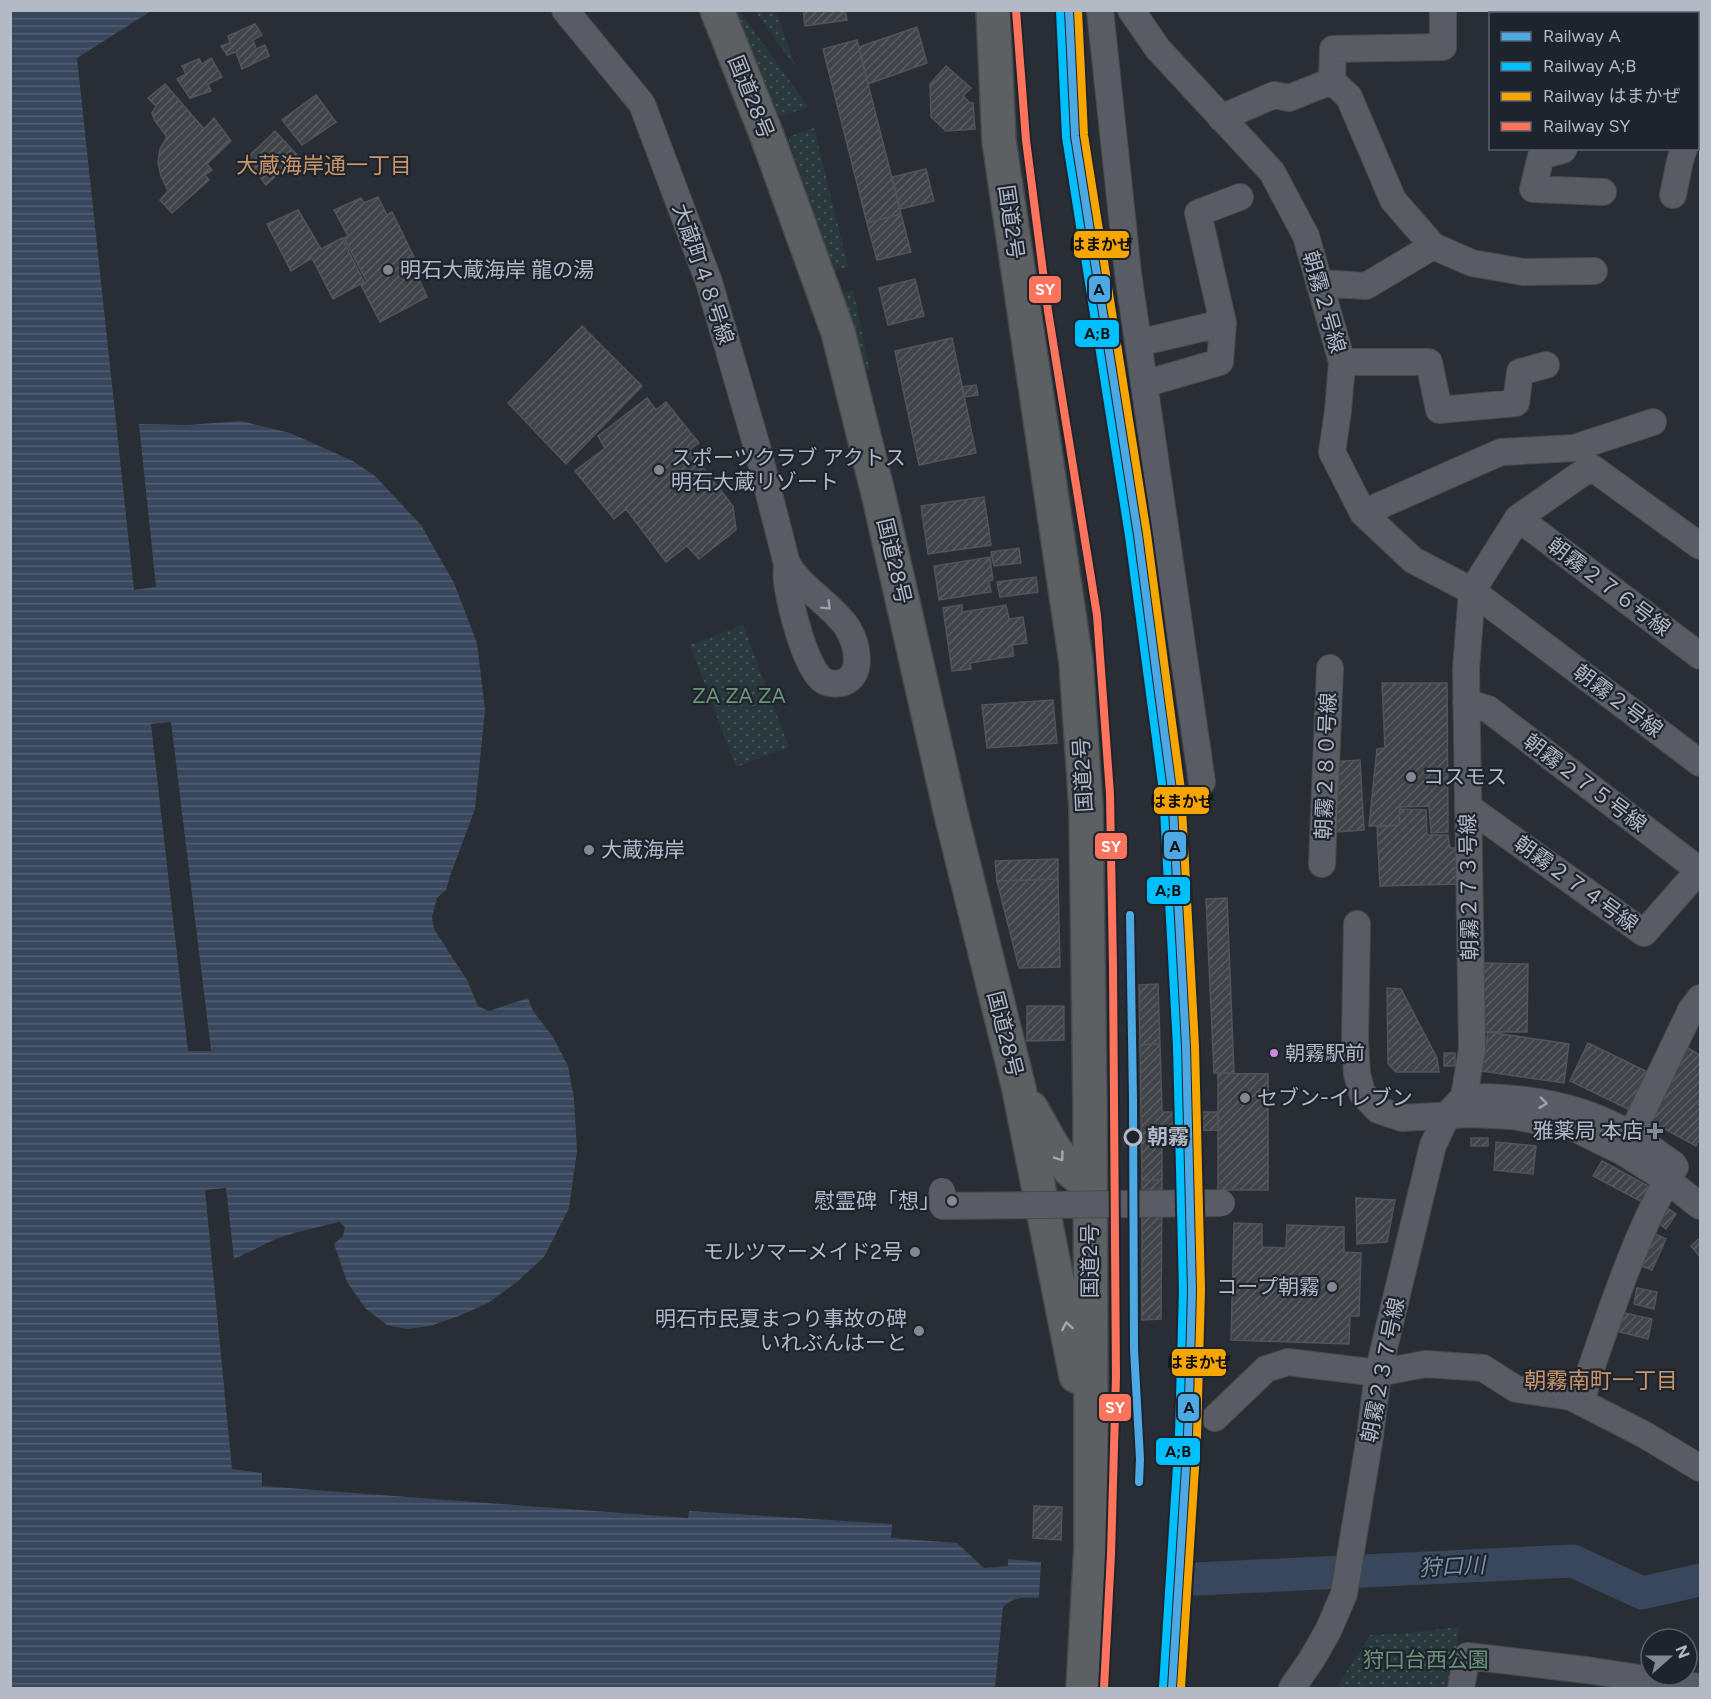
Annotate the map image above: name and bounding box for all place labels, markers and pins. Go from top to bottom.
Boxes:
place label: 明石大蔵海岸 龍の湯 [400,257,594,282]
marker: 明石大蔵海岸 龍の湯 [381,263,395,277]
place label: スポーツクラブ アクトス 明石大蔵リゾート [671,445,906,494]
marker: スポーツクラブ アクトス 明石大蔵リゾート [652,463,666,477]
place label: コスモス [1423,764,1507,789]
marker: コスモス [1404,770,1418,784]
place label: 大蔵海岸 [601,837,685,862]
marker: 大蔵海岸 [582,843,596,857]
place label: 朝霧駅前 [1285,1041,1365,1065]
marker: 朝霧駅前 [1268,1047,1280,1059]
place label: セブン-イレブン [1257,1085,1413,1110]
marker: セブン-イレブン [1238,1091,1252,1105]
place label: 雅薬局 本店 [1533,1118,1643,1143]
place label: 朝霧 [1147,1124,1189,1149]
marker: 雅薬局 本店 [1648,1124,1662,1138]
marker: 朝霧 [1124,1128,1142,1146]
place label: 慰霊碑「想」 [814,1188,940,1213]
marker: 慰霊碑「想」 [945,1194,959,1208]
place label: モルツマーメイド2号 [703,1239,903,1264]
marker: モルツマーメイド2号 [908,1245,922,1259]
place label: コープ朝霧 [1216,1274,1320,1299]
marker: コープ朝霧 [1325,1280,1339,1294]
place label: 明石市民夏まつり事故の碑 いれぶんはーと [655,1306,907,1355]
marker: 明石市民夏まつり事故の碑 いれぶんはーと [912,1324,926,1338]

